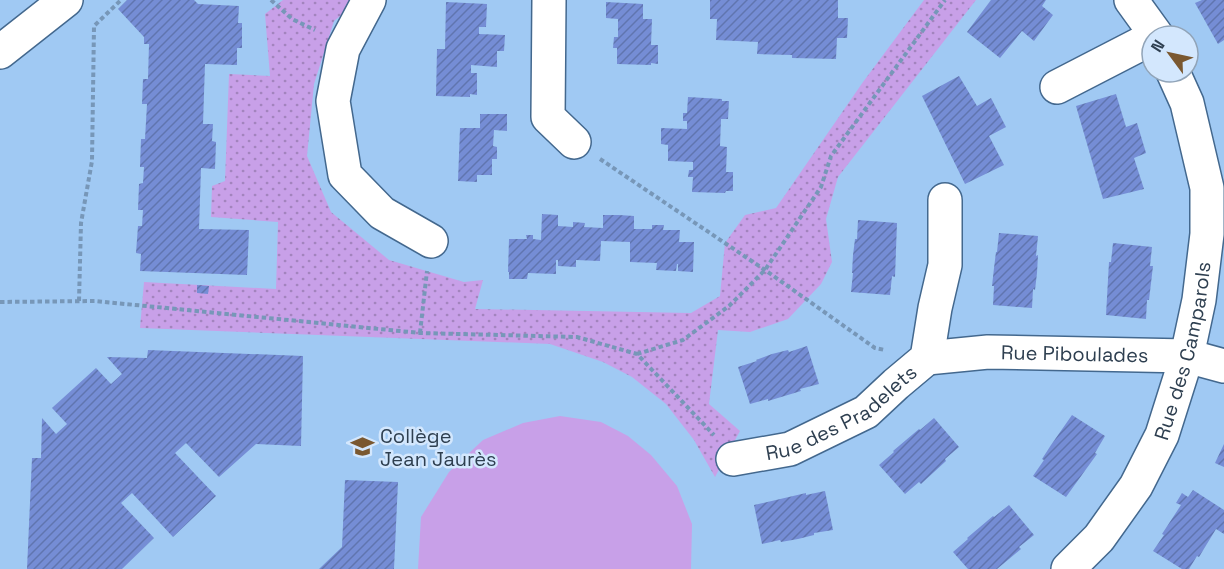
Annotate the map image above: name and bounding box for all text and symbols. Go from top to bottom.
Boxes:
north arrow [1140,24,1200,84]
text: N [1146,36,1170,56]
street label: Rue des Camparols [1148,260,1217,443]
street label: Rue Piboulades [1001,339,1149,368]
street label: Rue des Pradelets [763,359,922,466]
place label: Collège Jean Jaurès [380,423,497,472]
school or university icon: Collège Jean Jaurès [349,434,375,460]

